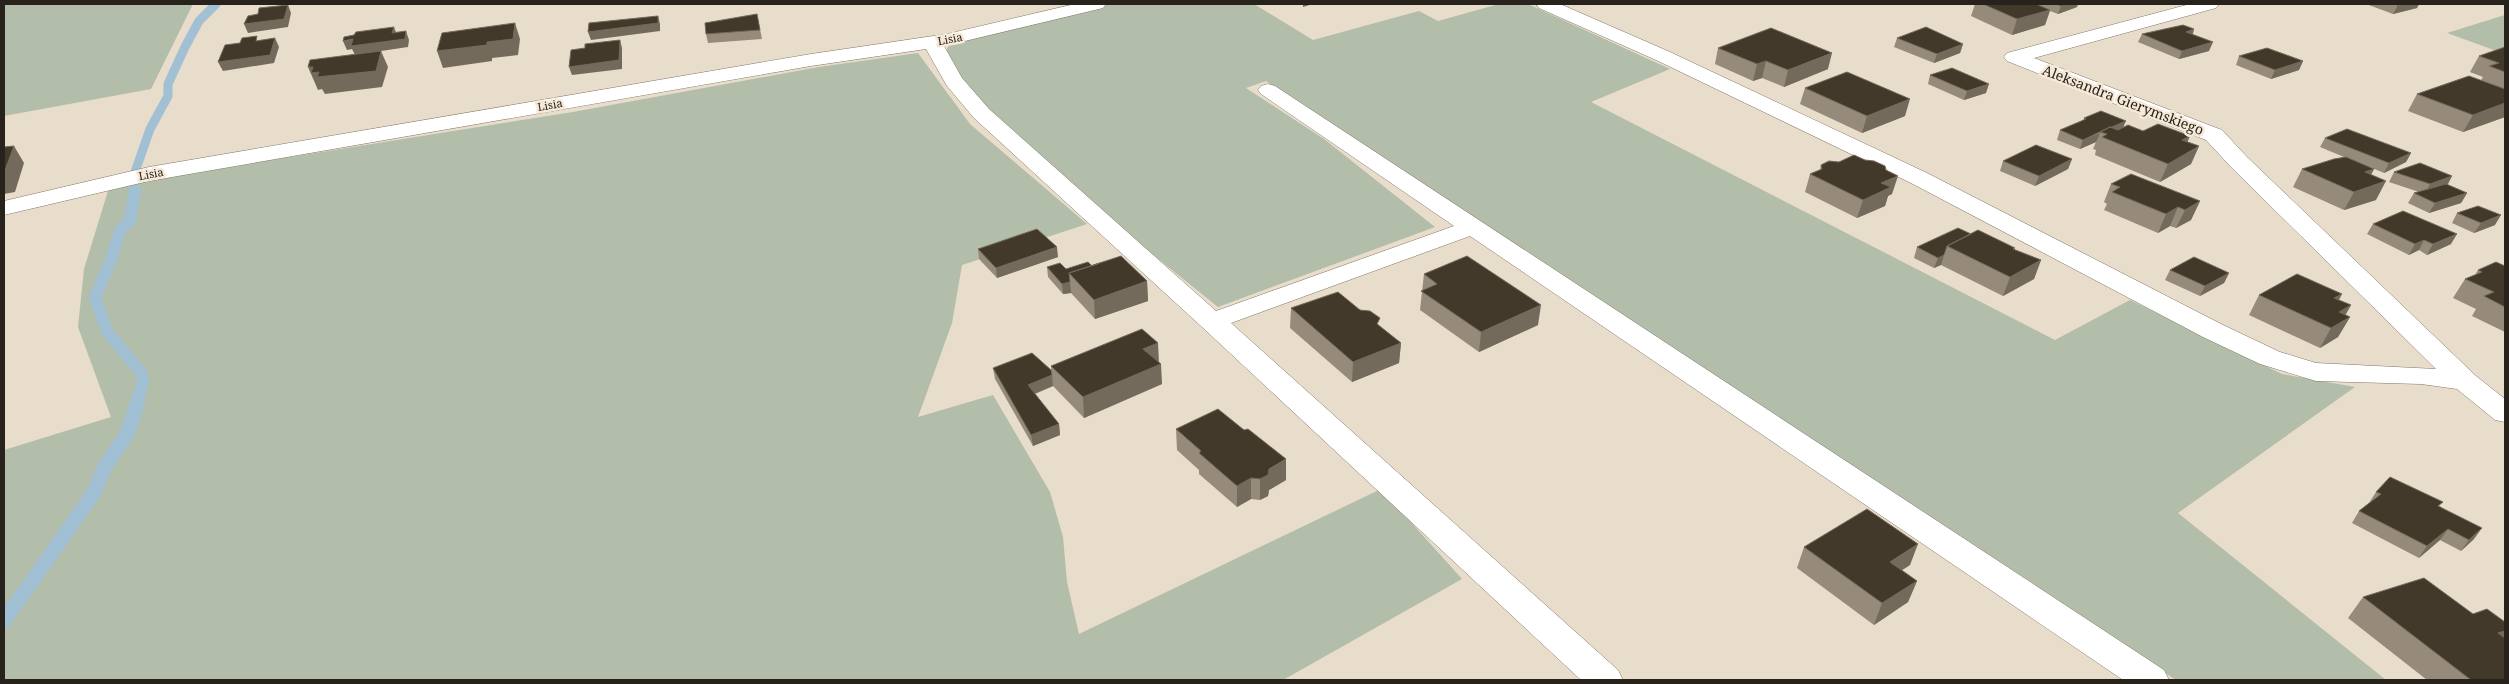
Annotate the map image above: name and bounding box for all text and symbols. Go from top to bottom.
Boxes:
street label: Lisia [936,29,964,48]
street label: Aleksandra Gierymskiego [2040,60,2207,139]
street label: Lisia [536,95,564,114]
street label: Lisia [137,164,165,183]

